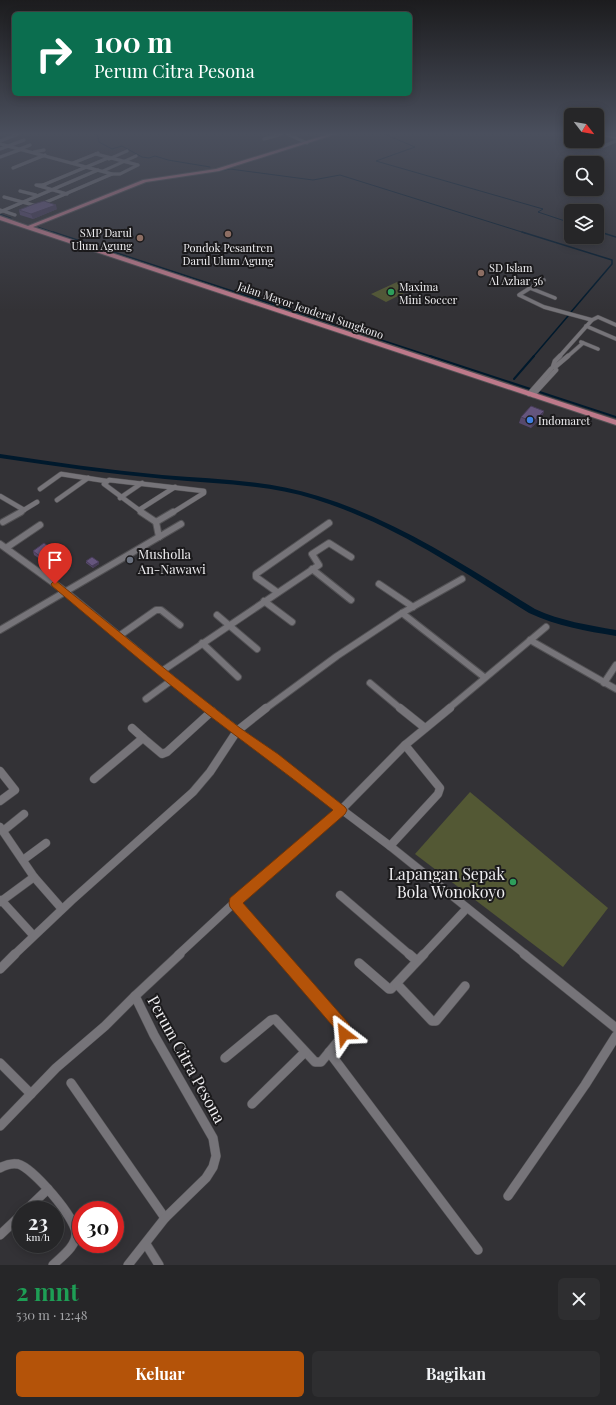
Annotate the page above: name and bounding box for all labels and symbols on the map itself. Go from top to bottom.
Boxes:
north arrow [564,108,604,148]
place label: SMP Darul Ulum Agung [72,225,132,253]
marker: Pondok Pesantren Darul Ulum Agung [223,229,233,239]
marker: SMP Darul Ulum Agung [135,233,145,243]
place label: Pondok Pesantren Darul Ulum Agung [183,240,274,268]
place label: SD Islam Al Azhar 56 [488,260,544,288]
marker: SD Islam Al Azhar 56 [476,268,486,278]
street label: Jalan Mayor Jenderal Sungkono [235,278,386,342]
place label: Maxima Mini Soccer [399,279,458,307]
marker: Maxima Mini Soccer [386,287,396,297]
place label: Indomaret [538,413,590,428]
marker: Indomaret [525,415,535,425]
pin [38,543,72,584]
place label: Musholla An-Nawawi [137,545,206,577]
marker: Musholla An-Nawawi [125,555,135,565]
place label: Lapangan Sepak Bola Wonokoyo [388,863,505,902]
marker: Lapangan Sepak Bola Wonokoyo [508,877,518,887]
street label: Perum Citra Pesona [143,991,231,1127]
position arrow [323,1013,365,1055]
speed limit sign: 30 [72,1201,124,1253]

